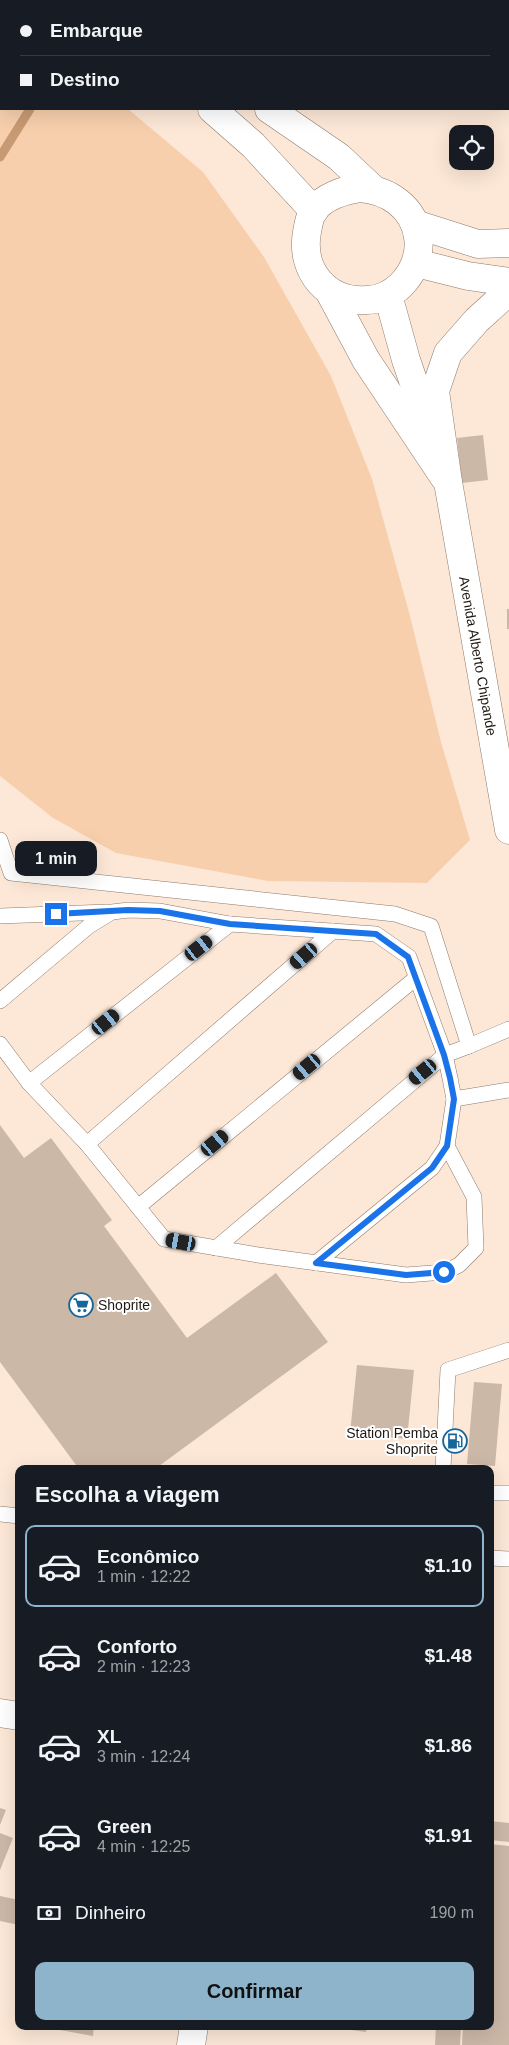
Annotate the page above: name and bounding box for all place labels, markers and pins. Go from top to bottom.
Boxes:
supermarket icon: Shoprite [68,1292,94,1318]
place label: Shoprite [98,1297,150,1313]
place label: Station Pemba Shoprite [346,1425,438,1457]
fuel station icon: Station Pemba Shoprite [442,1428,468,1454]

